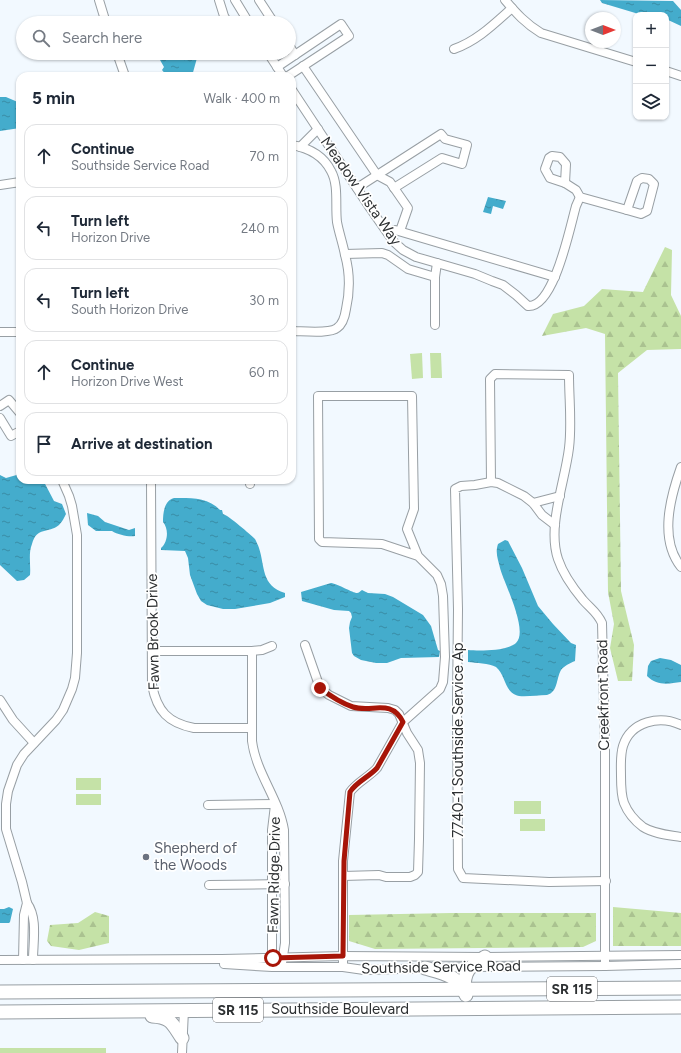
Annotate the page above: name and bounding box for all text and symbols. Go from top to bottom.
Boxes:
north arrow [585,12,621,48]
map controls [633,12,669,120]
button: + [633,12,669,48]
search box [16,16,296,60]
icon: search [30,27,52,49]
text: Search here [62,29,142,47]
button: − [633,48,669,84]
button: layers [633,84,669,120]
text: 5 min [32,88,75,108]
text: Walk · 400 m [204,91,280,106]
street label: Meadow Vista Way [317,133,405,249]
text: Continue [71,140,134,158]
icon: ahead [33,145,55,167]
text: 70 m [249,149,279,164]
text: Southside Service Road [71,158,209,173]
text: Turn left [71,212,129,230]
icon: left [33,217,55,239]
text: 240 m [241,221,279,236]
text: Horizon Drive [71,230,150,245]
text: Turn left [71,284,129,302]
icon: left [33,289,55,311]
text: 30 m [249,293,279,308]
text: South Horizon Drive [71,302,188,317]
text: Continue [71,356,134,374]
icon: ahead [33,361,55,383]
text: 60 m [249,365,279,380]
text: Horizon Drive West [71,374,183,389]
icon: arrive [33,433,55,455]
text: Arrive at destination [71,435,212,453]
street label: Fawn Brook Drive [143,573,163,691]
street label: Creekfront Road [593,639,613,751]
street label: 7740-1 Southside Service Ap [449,642,467,838]
route end [311,679,329,697]
street label: Fawn Ridge Drive [264,817,284,933]
place label: Shepherd of the Woods [154,839,237,874]
marker: Shepherd of the Woods [141,852,151,862]
route start [264,949,282,967]
street label: Southside Service Road [361,957,521,977]
road number: SR 115 [547,977,597,1001]
road number: SR 115 [213,998,263,1022]
street label: Southside Boulevard [271,1000,409,1018]

